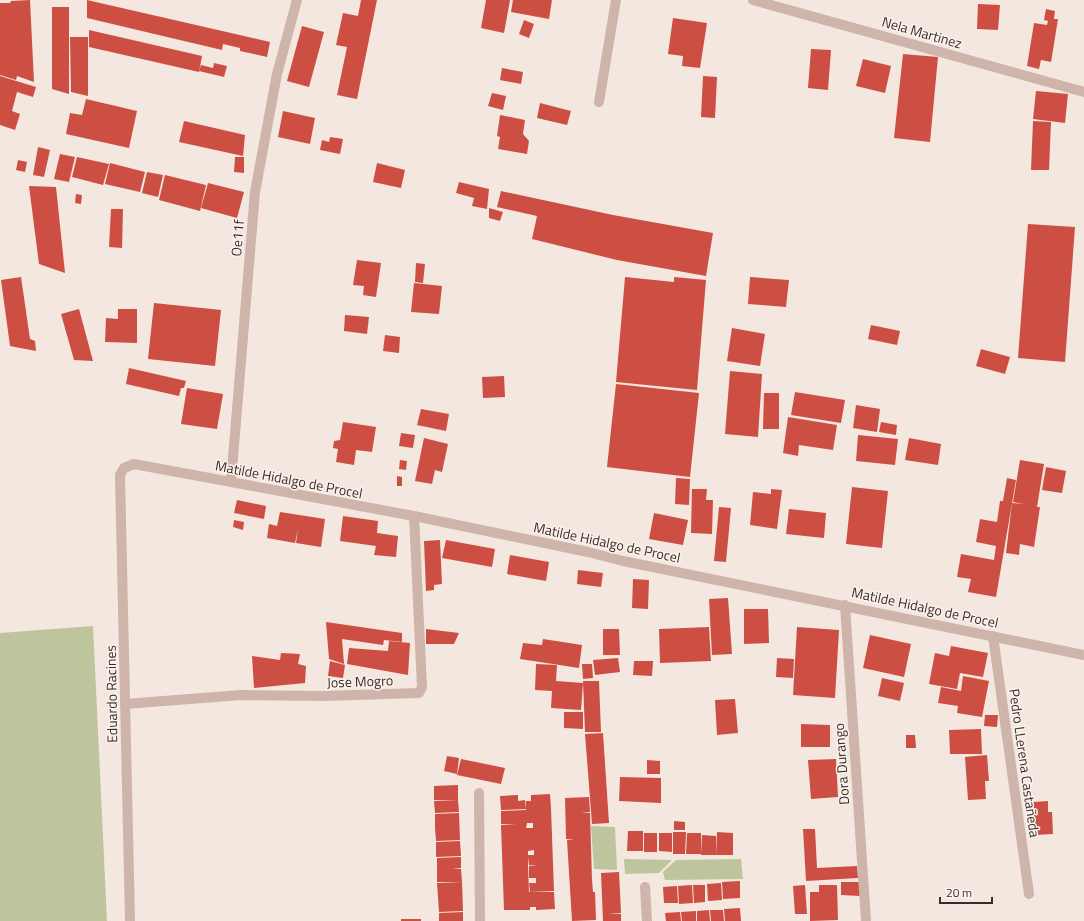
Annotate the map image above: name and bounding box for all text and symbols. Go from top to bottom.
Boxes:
street label: Nela Martinez [880,11,964,53]
street label: Oe11f [225,218,249,257]
street label: Matilde Hidalgo de Procel [214,454,364,504]
street label: Matilde Hidalgo de Procel [532,516,682,568]
street label: Matilde Hidalgo de Procel [850,581,1000,633]
street label: Eduardo Racines [100,645,122,743]
street label: Jose Mogro [326,669,394,693]
street label: Pedro LLerena Castañeda [1004,687,1046,839]
street label: Dora Durango [828,722,854,806]
scale bar [940,879,992,905]
text: 20 m [946,883,972,902]

